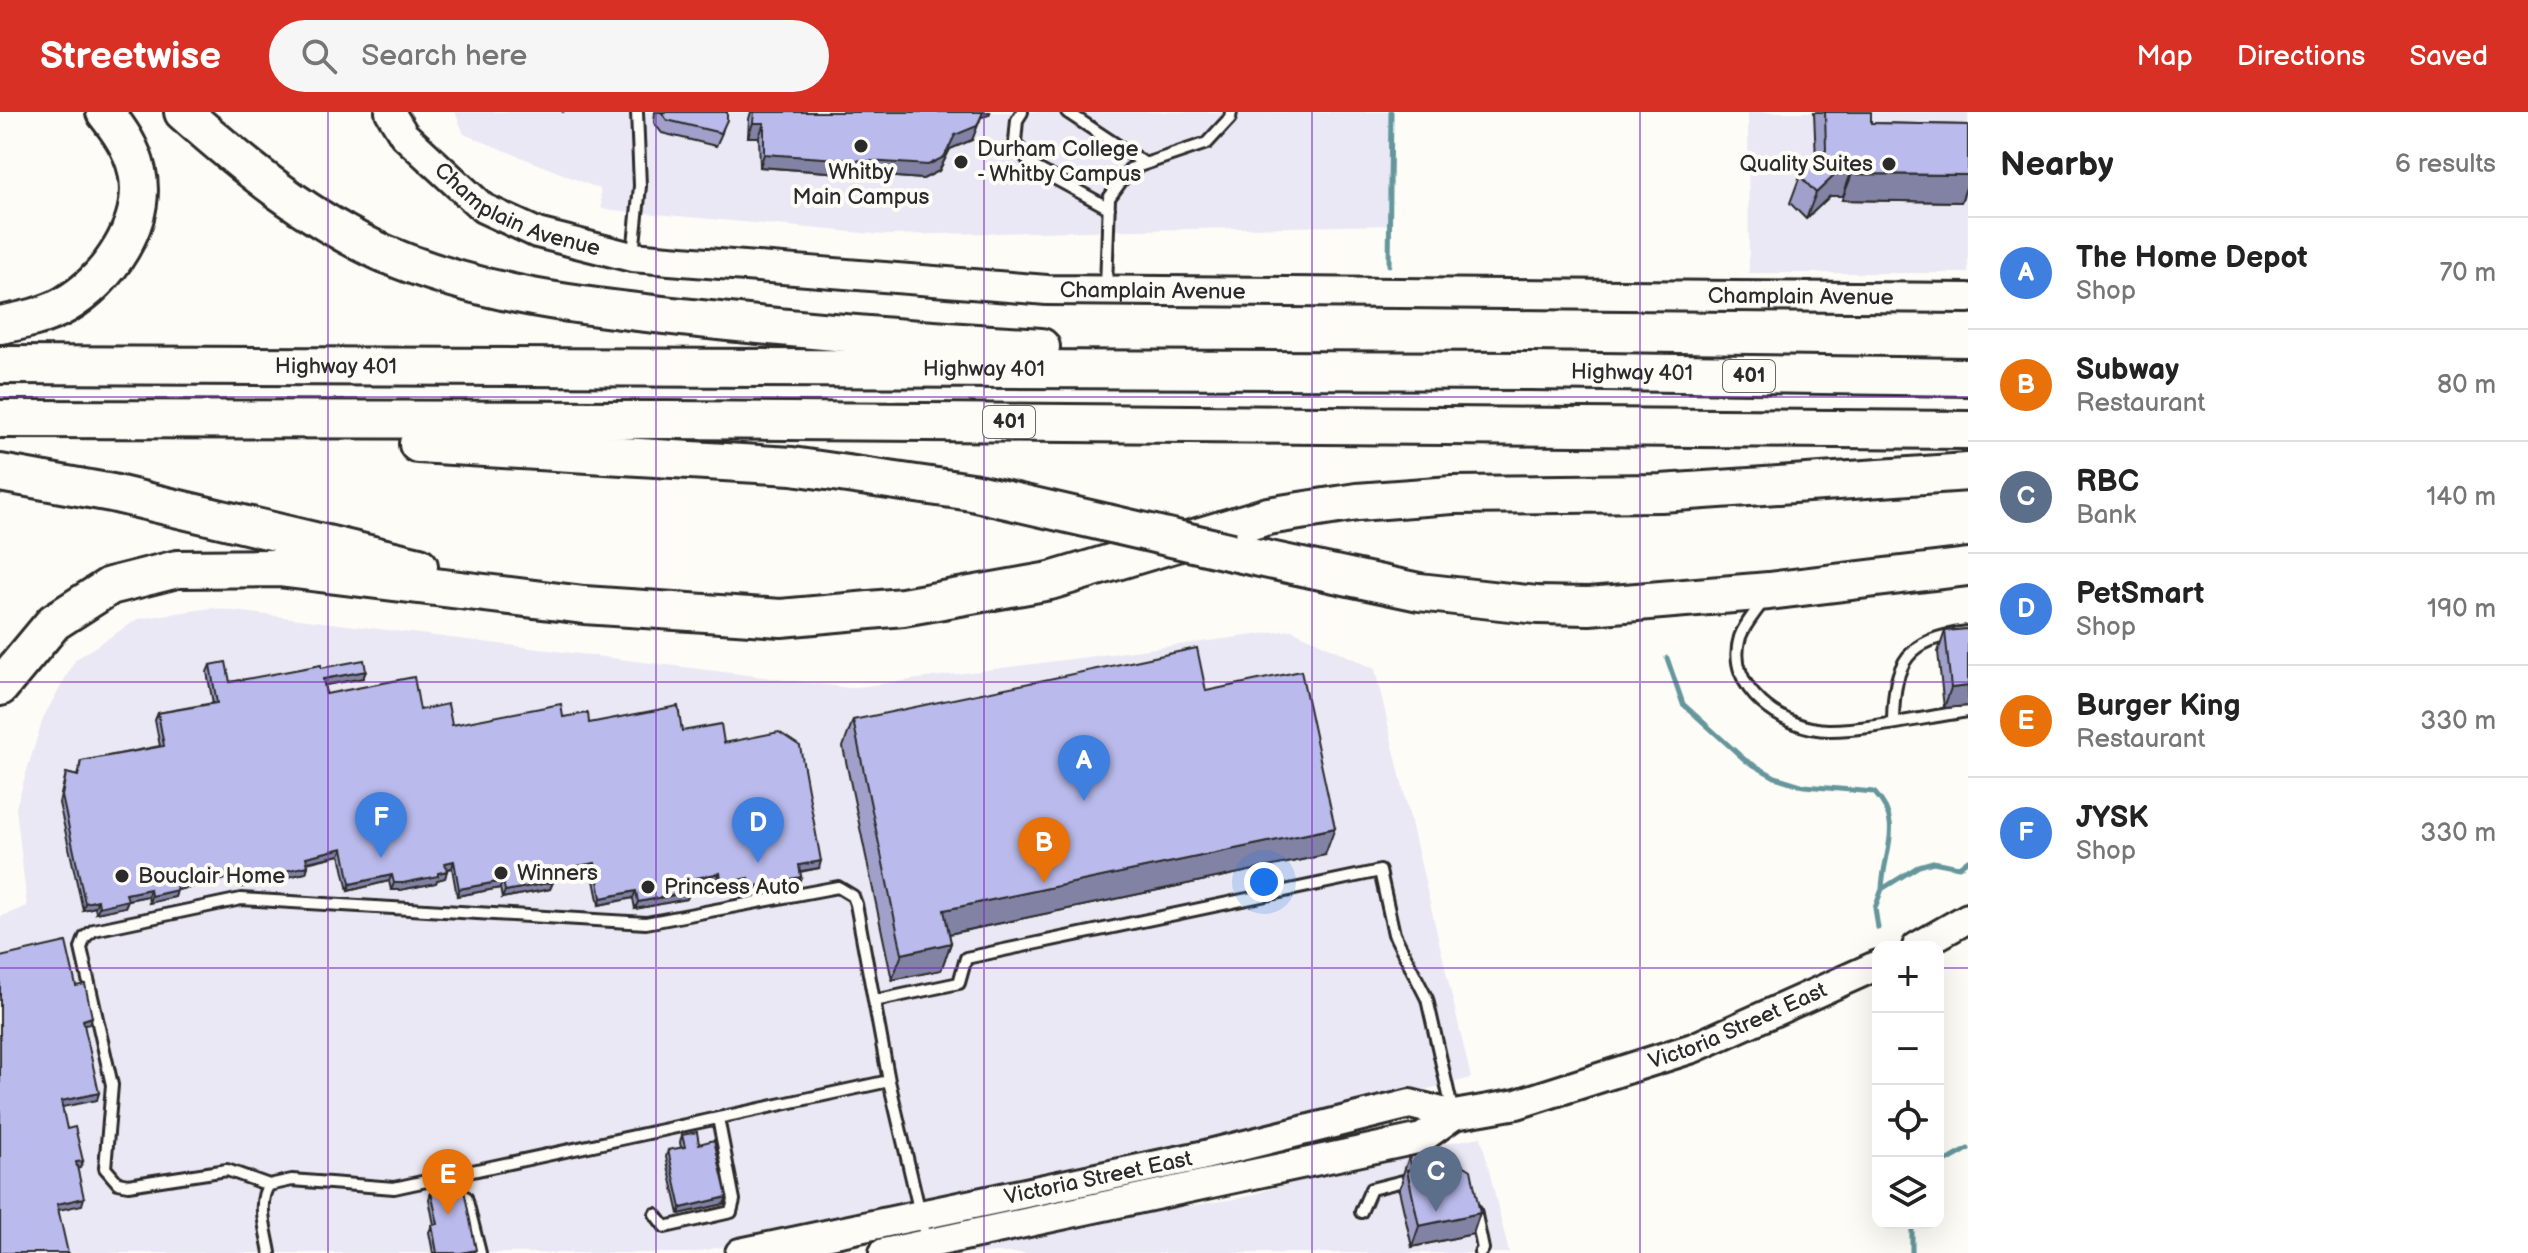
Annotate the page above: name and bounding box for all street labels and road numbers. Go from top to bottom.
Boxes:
street label: Champlain Avenue [429,156,603,262]
street label: Champlain Avenue [1060,277,1246,305]
street label: Champlain Avenue [1708,282,1894,311]
street label: Highway 401 [275,353,397,380]
street label: Highway 401 [923,355,1045,383]
street label: Highway 401 [1571,358,1693,387]
road number: 401 [1723,360,1775,392]
road number: 401 [983,406,1035,438]
street label: Victoria Street East [1645,976,1831,1075]
street label: Victoria Street East [1002,1145,1195,1211]

